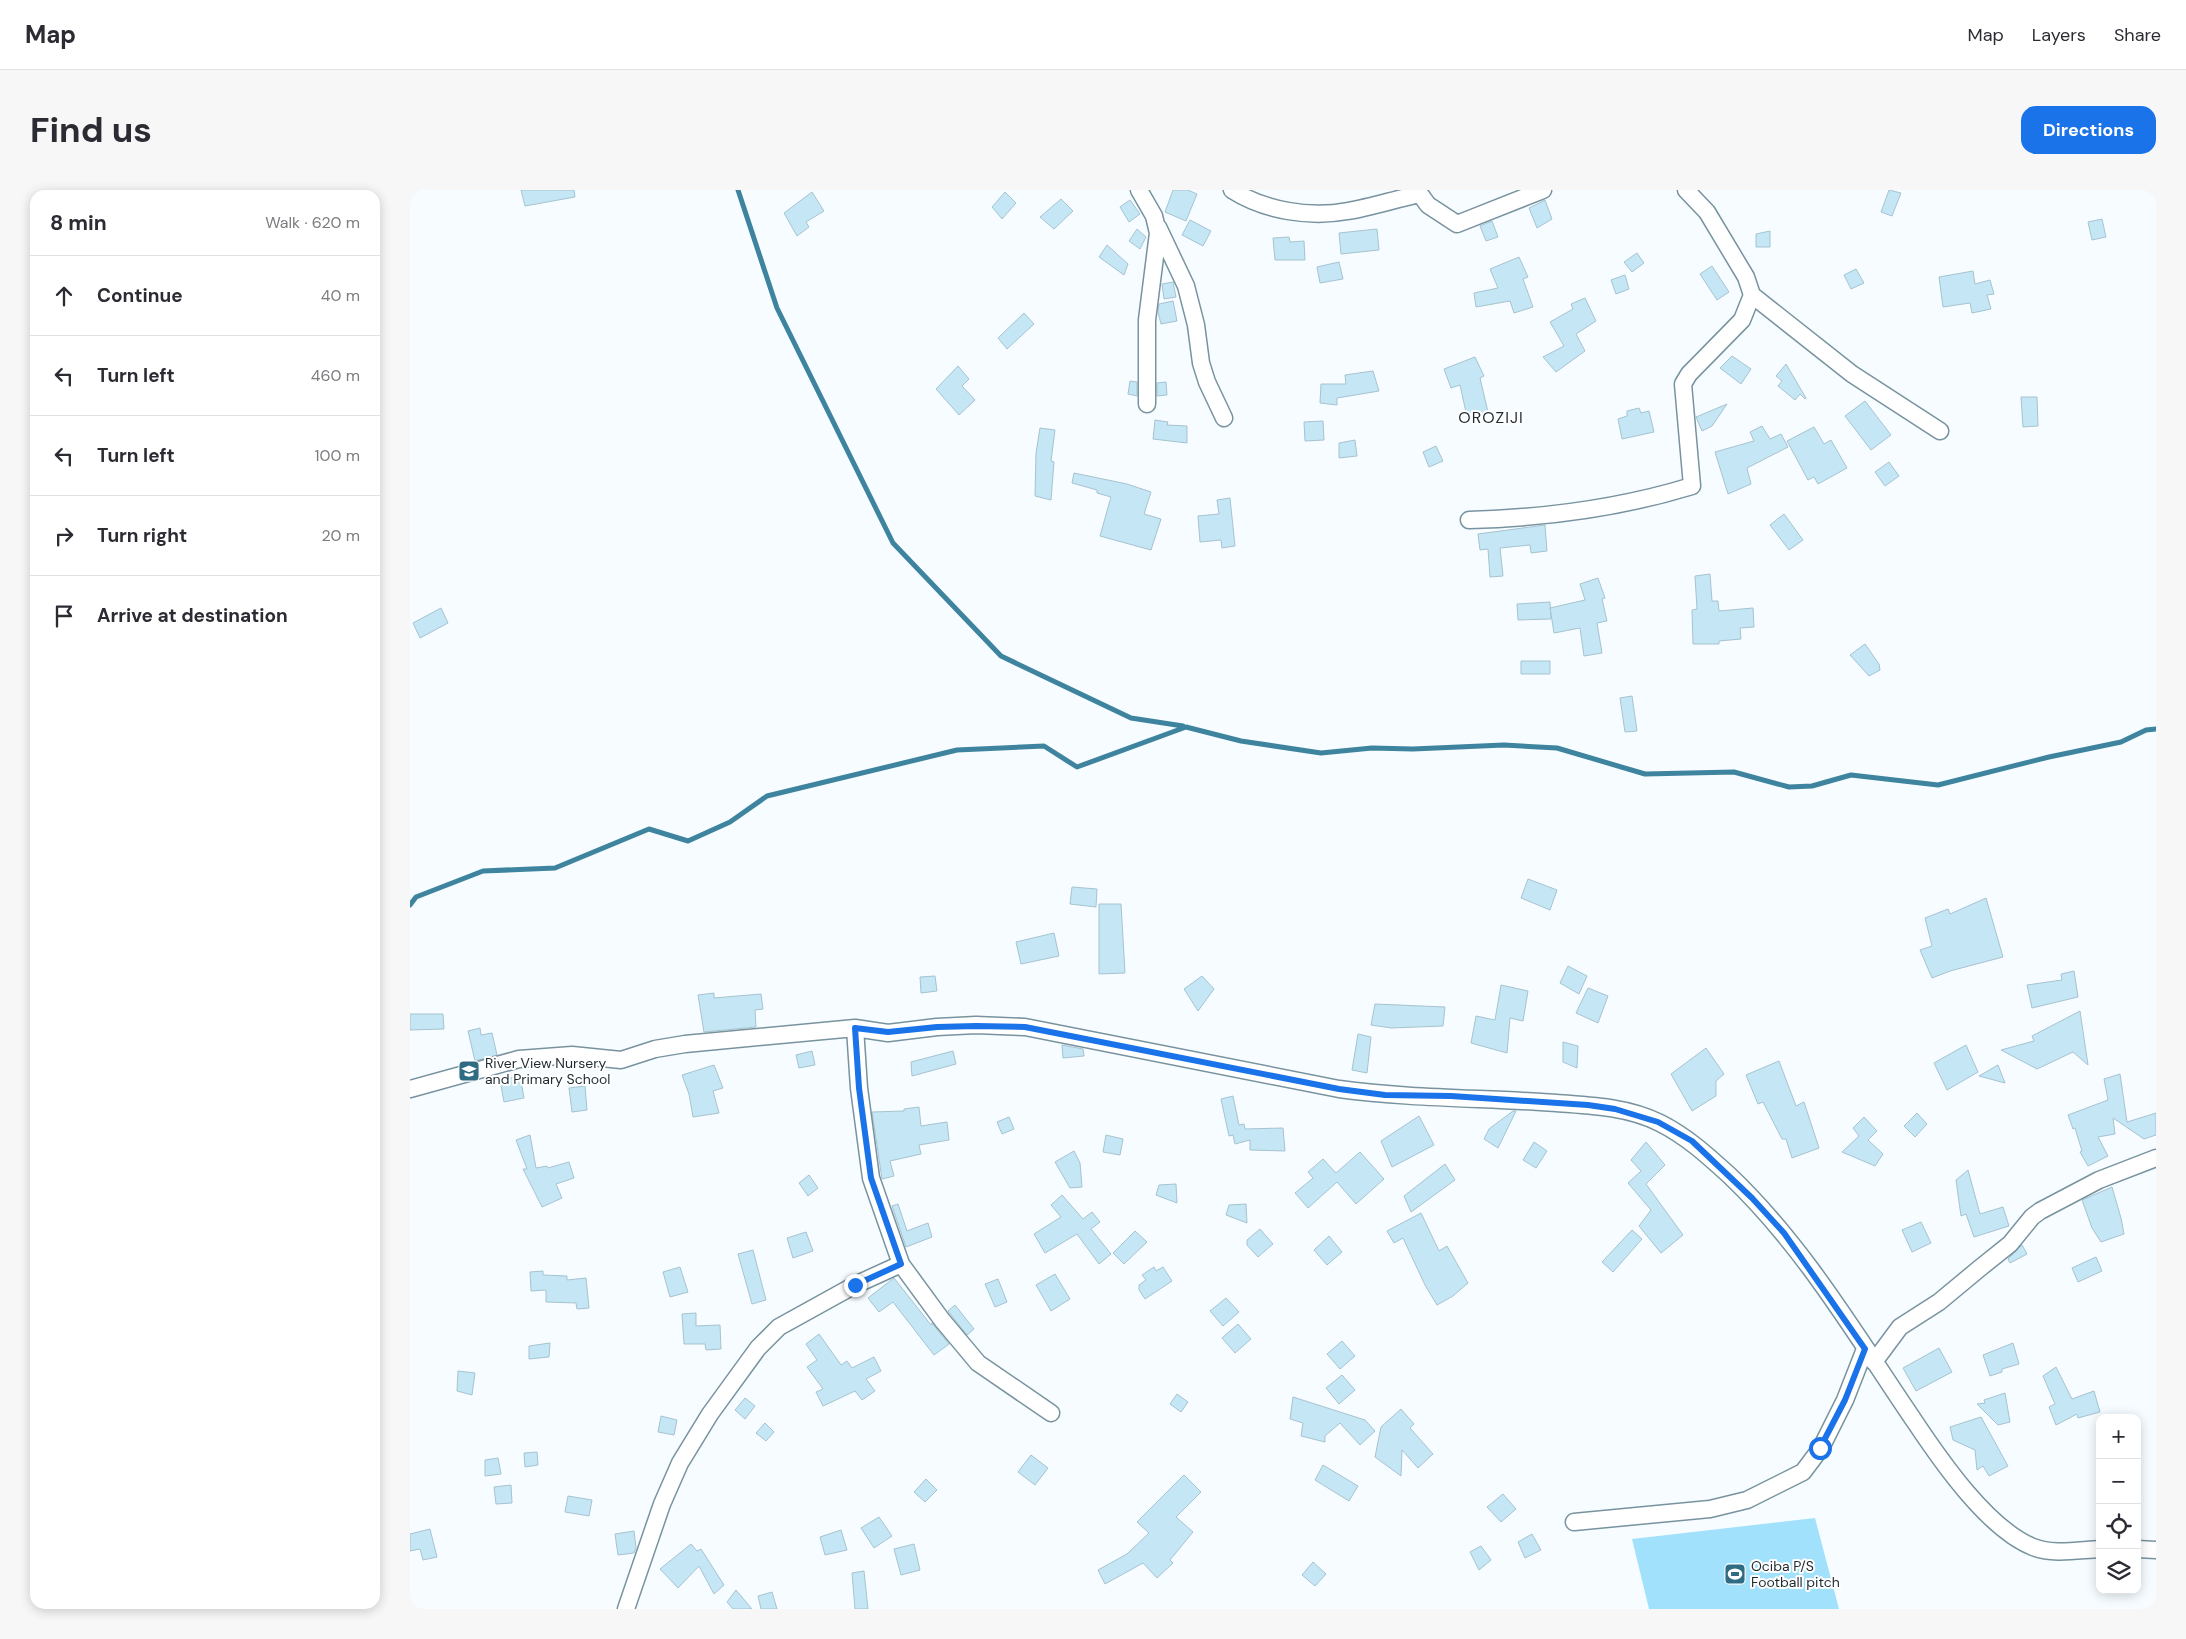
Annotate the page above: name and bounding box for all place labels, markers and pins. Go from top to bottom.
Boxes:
place label: River View Nursery and Primary School [485,1054,611,1088]
school or university icon: River View Nursery and Primary School [457,1059,481,1083]
place label: Ociba P/S Football pitch [1751,1557,1840,1591]
sports icon: Ociba P/S Football pitch [1723,1562,1747,1586]

